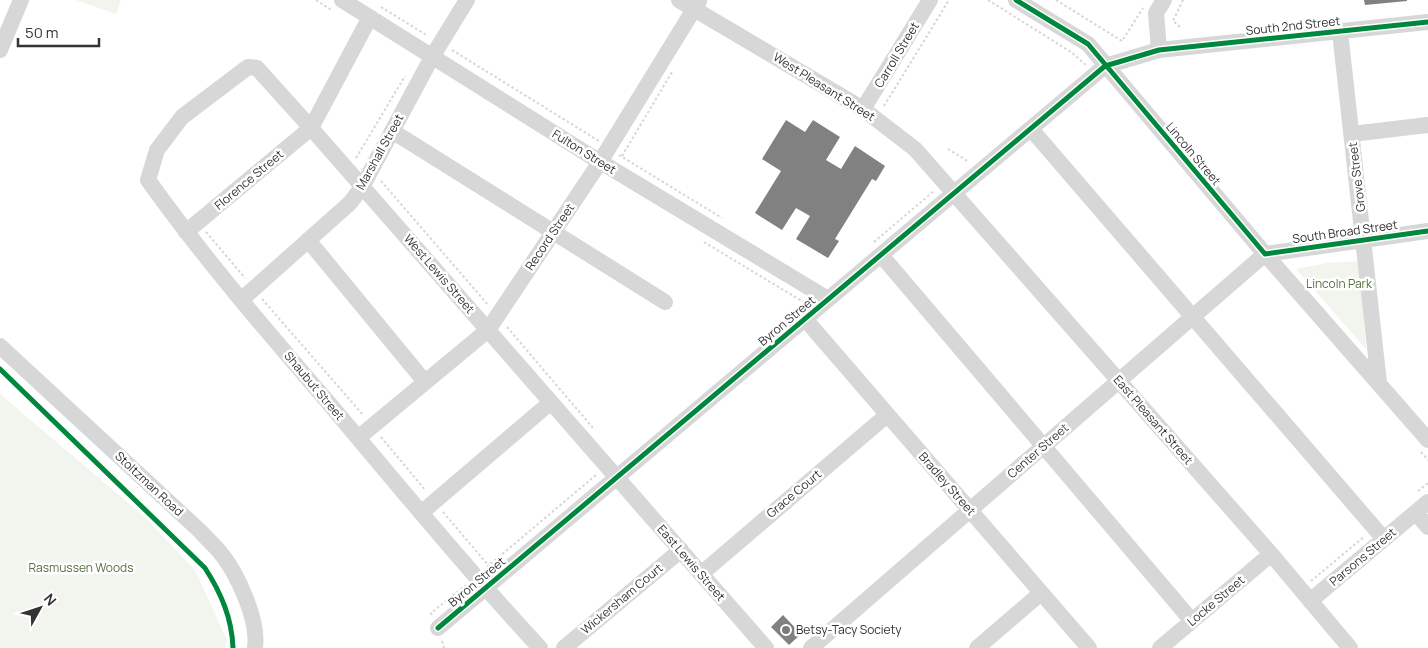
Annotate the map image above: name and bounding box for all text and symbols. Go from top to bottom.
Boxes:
street label: South 2nd Street [1245,12,1341,39]
scale bar [18,15,99,47]
street label: Carroll Street [870,18,923,91]
text: 50 m [25,22,59,43]
street label: West Pleasant Street [770,48,879,125]
street label: Marshall Street [352,111,407,193]
street label: Lincoln Street [1162,119,1225,189]
street label: Fulton Street [549,125,620,178]
street label: Grove Street [1344,141,1369,213]
street label: Florence Street [211,146,287,214]
street label: Record Street [521,200,578,273]
street label: South Broad Street [1291,216,1399,247]
street label: West Lewis Street [400,230,479,317]
park label: Lincoln Park [1306,275,1373,292]
street label: Byron Street [754,292,819,350]
street label: Shaubut Street [281,348,348,424]
street label: East Pleasant Street [1110,371,1197,468]
street label: Center Street [1003,419,1072,482]
street label: Stoltzman Road [111,447,187,520]
street label: Bradley Street [915,448,980,519]
street label: Grace Court [763,465,825,522]
street label: East Lewis Street [654,521,729,605]
street label: Parsons Street [1326,524,1400,590]
street label: Byron Street [444,553,509,611]
park label: Rasmussen Woods [29,559,133,576]
street label: Wickersham Court [577,559,666,638]
street label: Locke Street [1183,571,1248,630]
north arrow [15,583,65,633]
text: N [40,589,61,609]
place label: Betsy-Tacy Society [796,621,902,638]
marker: Betsy-Tacy Society [780,624,792,636]

